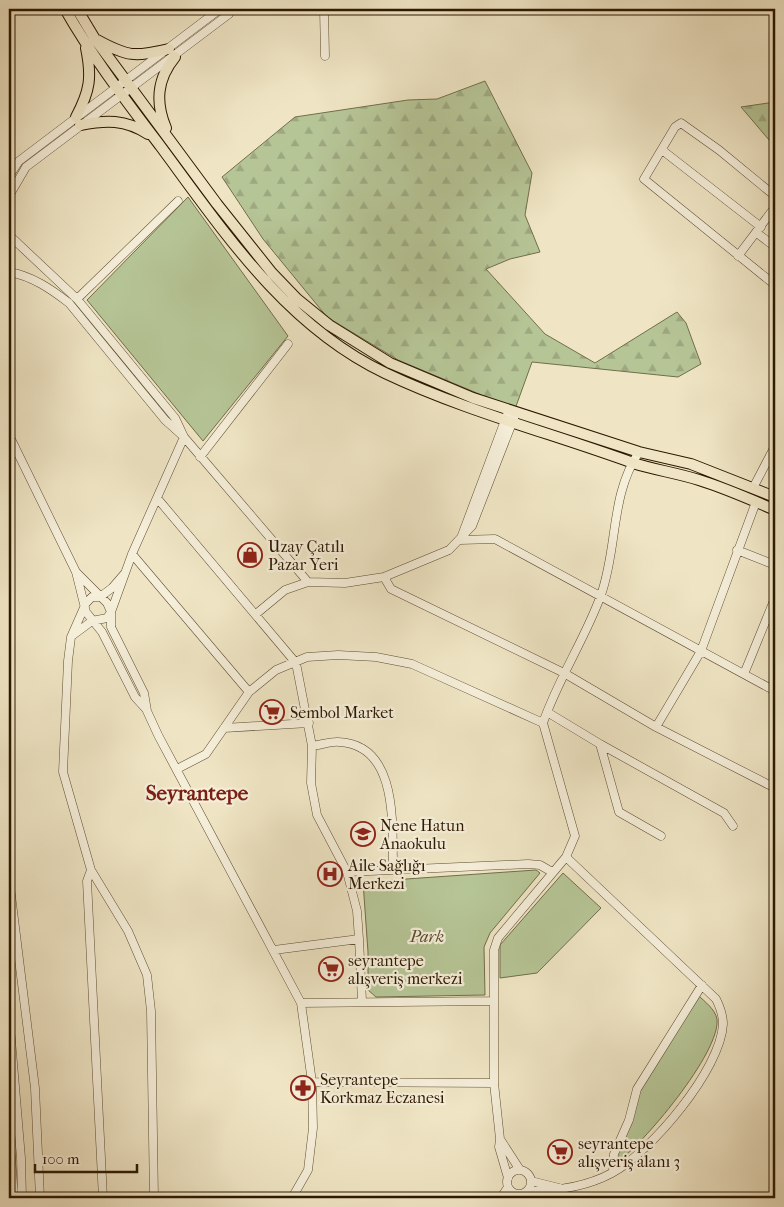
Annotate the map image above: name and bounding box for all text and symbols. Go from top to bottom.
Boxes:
place label: Uzay Çatılı Pazar Yeri [268,537,345,574]
shop icon: Uzay Çatılı Pazar Yeri [237,542,263,568]
supermarket icon: Sembol Market [259,699,285,725]
place label: Sembol Market [290,703,394,722]
district label: Seyrantepe [146,781,249,805]
place label: Nene Hatun Anaokulu [379,816,465,853]
school or university icon: Nene Hatun Anaokulu [350,821,376,847]
place label: Aile Sağlığı Merkezi [347,856,426,893]
hospital icon: Aile Sağlığı Merkezi [317,861,343,887]
park label: Park [409,927,444,946]
place label: seyrantepe alışveriş merkezi [348,951,463,989]
supermarket icon: seyrantepe alışveriş merkezi [318,956,344,982]
place label: Seyrantepe Korkmaz Eczanesi [320,1070,445,1107]
pharmacy icon: Seyrantepe Korkmaz Eczanesi [290,1075,316,1101]
place label: seyrantepe alışveriş alanı 3 [578,1134,680,1172]
supermarket icon: seyrantepe alışveriş alanı 3 [547,1139,573,1165]
scale bar [35,1142,138,1174]
text: 100 m [42,1150,80,1168]

